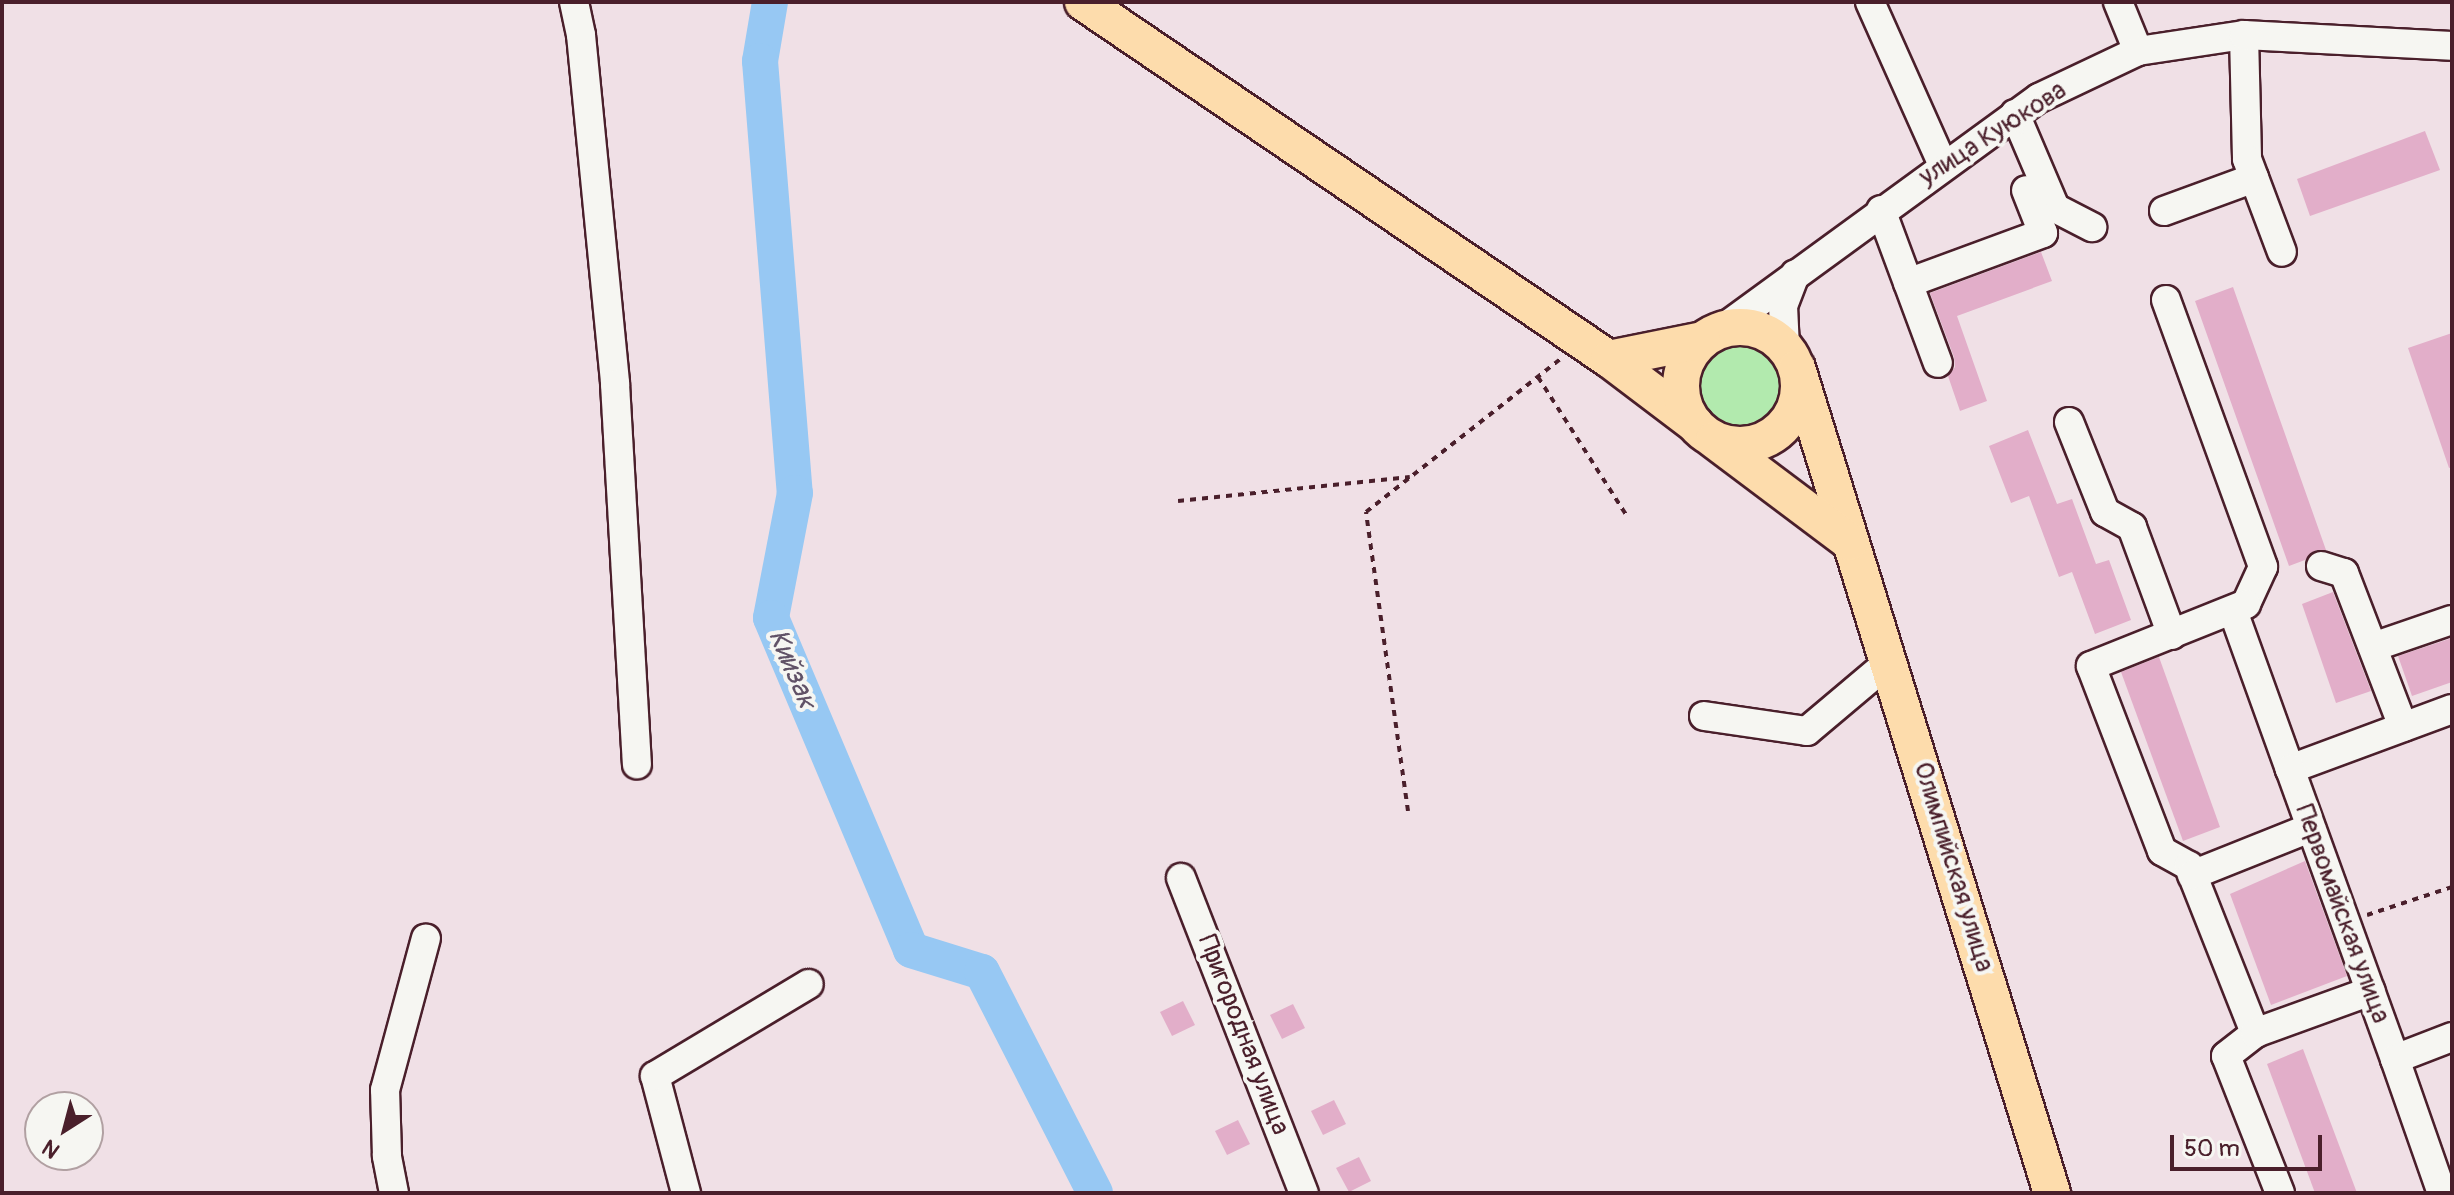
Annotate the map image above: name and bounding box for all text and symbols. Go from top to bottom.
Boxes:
street label: улица Куюкова [1914,75,2072,193]
water label: Кийзак [760,624,824,714]
street label: Олимпийская улица [1906,758,2000,976]
street label: Первомайская улица [2288,800,2396,1028]
street label: Пригородная улица [1190,931,1296,1139]
north arrow [24,1091,104,1171]
scale bar [2174,1119,2326,1169]
text: N [37,1133,65,1164]
text: 50 m [2184,1134,2240,1163]

